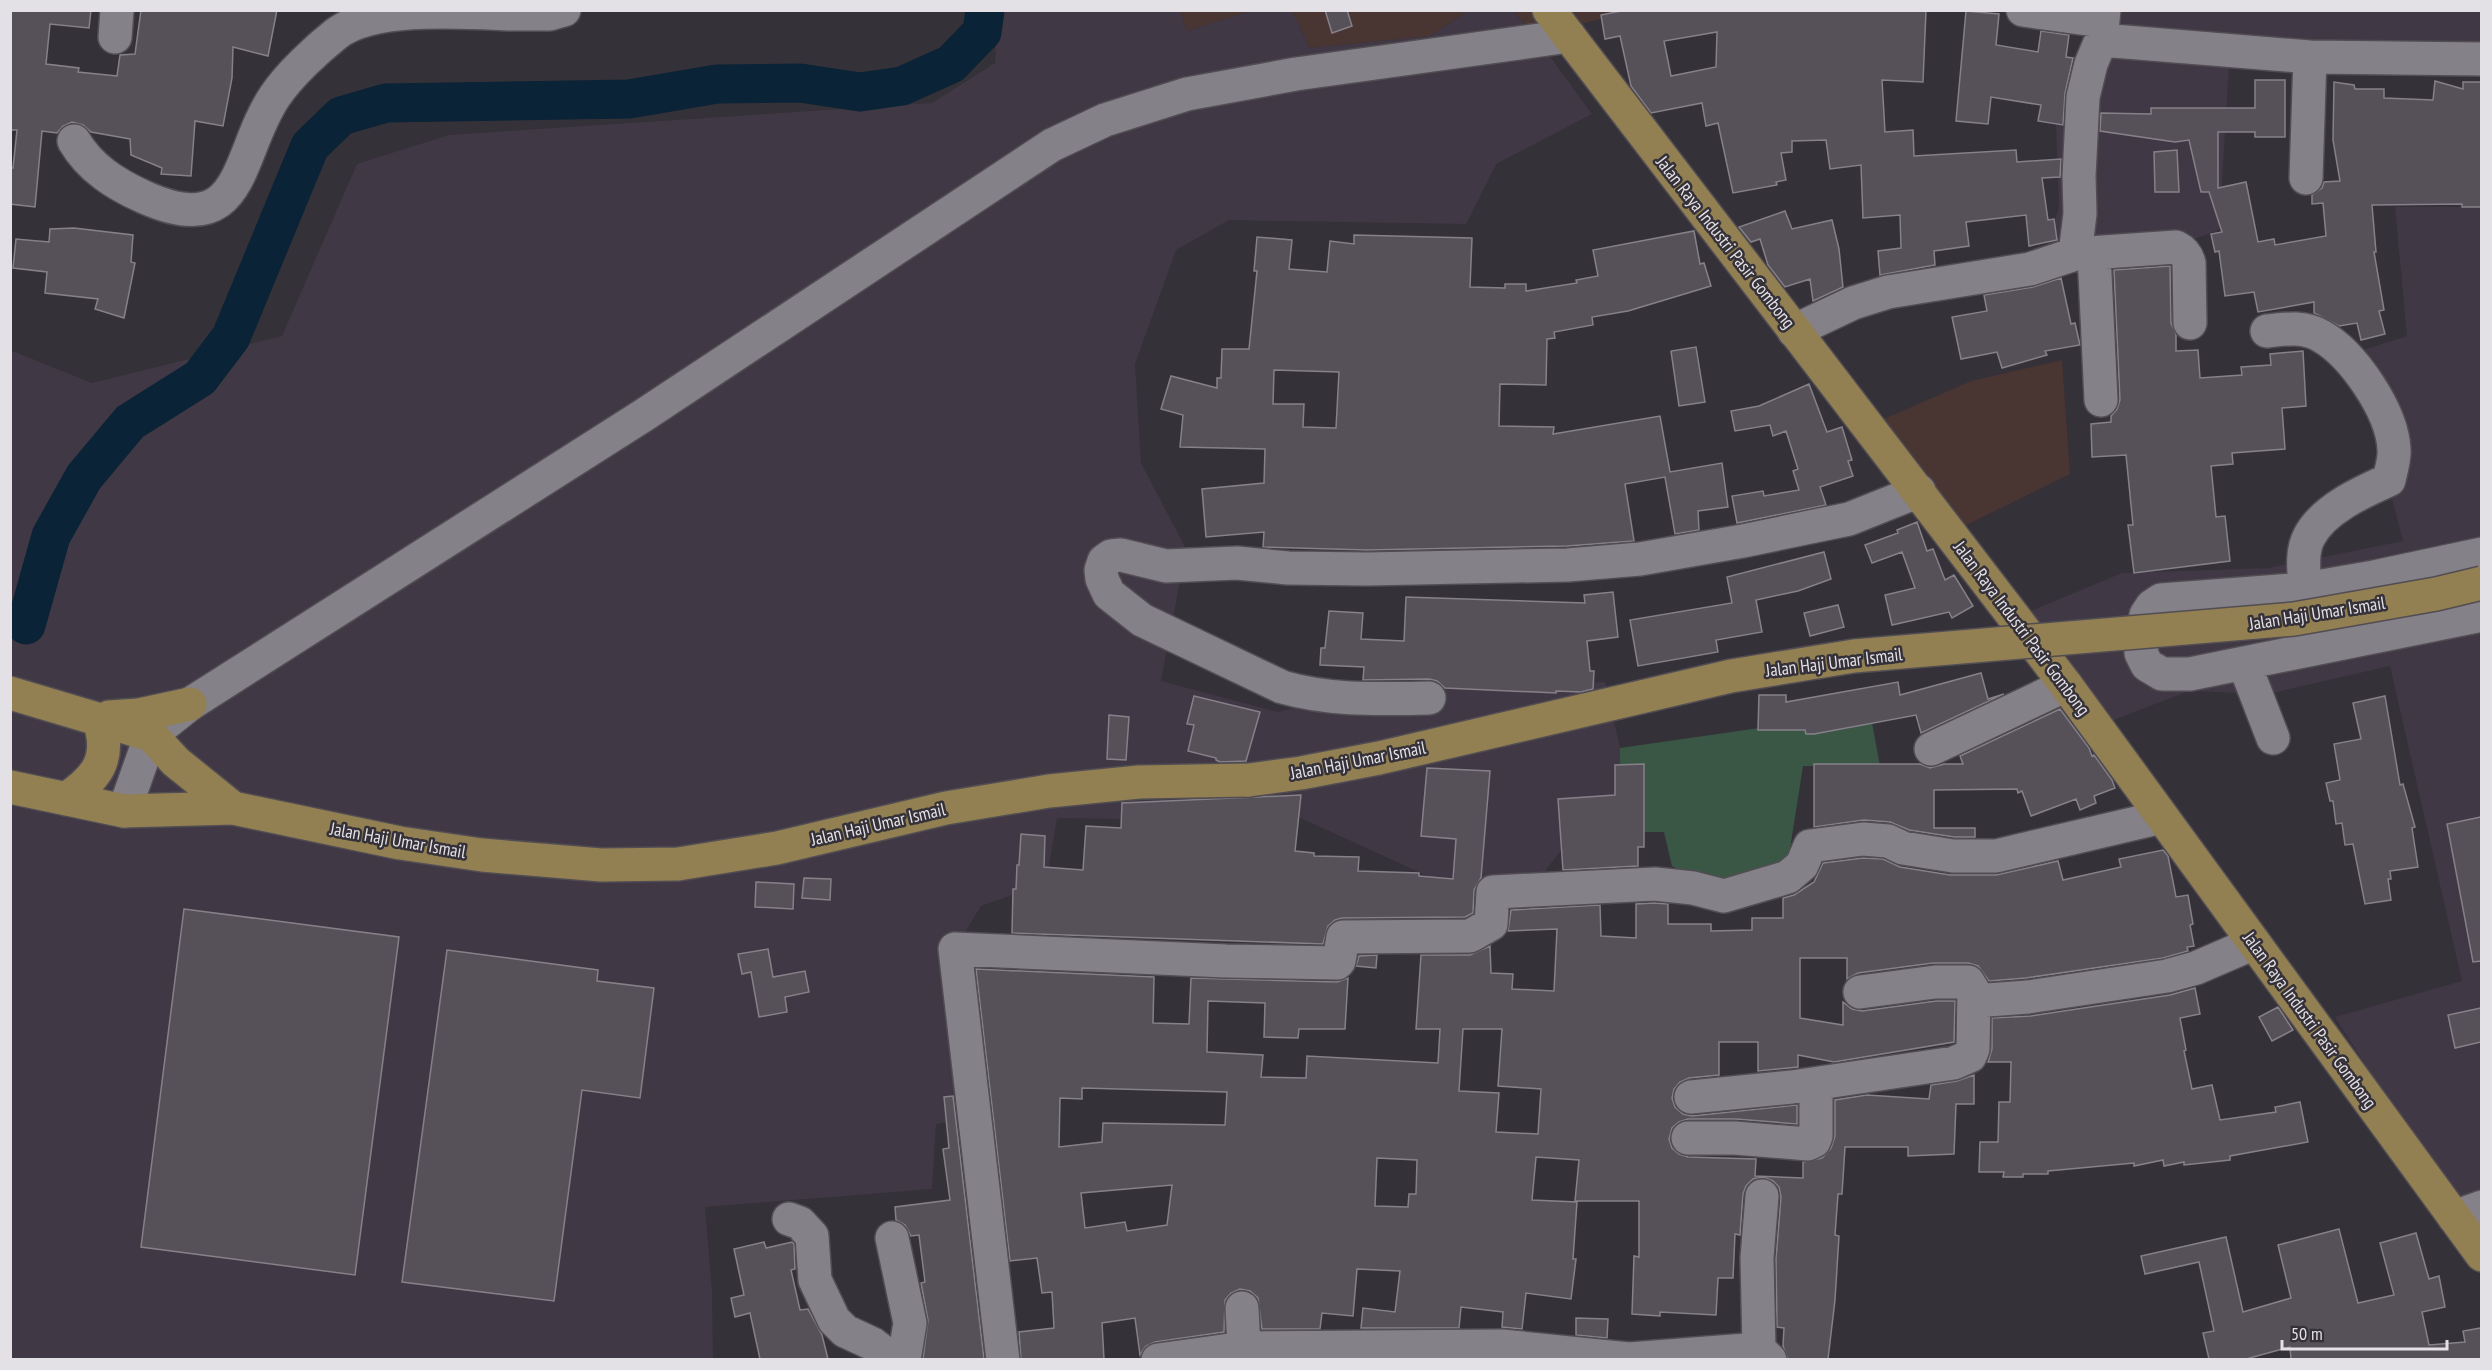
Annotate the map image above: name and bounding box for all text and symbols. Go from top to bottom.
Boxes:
street label: Jalan Raya Industri Pasir Gombong [1651,150,1801,333]
street label: Jalan Raya Industri Pasir Gombong [1948,535,2095,720]
street label: Jalan Haji Umar Ismail [2246,591,2387,635]
street label: Jalan Haji Umar Ismail [1763,642,1904,682]
street label: Jalan Haji Umar Ismail [1287,735,1428,785]
street label: Jalan Haji Umar Ismail [807,797,948,851]
street label: Jalan Haji Umar Ismail [327,817,468,863]
street label: Jalan Raya Industri Pasir Gombong [2238,926,2382,1113]
scale bar [2282,1313,2447,1351]
text: 50 m [2291,1322,2323,1345]

